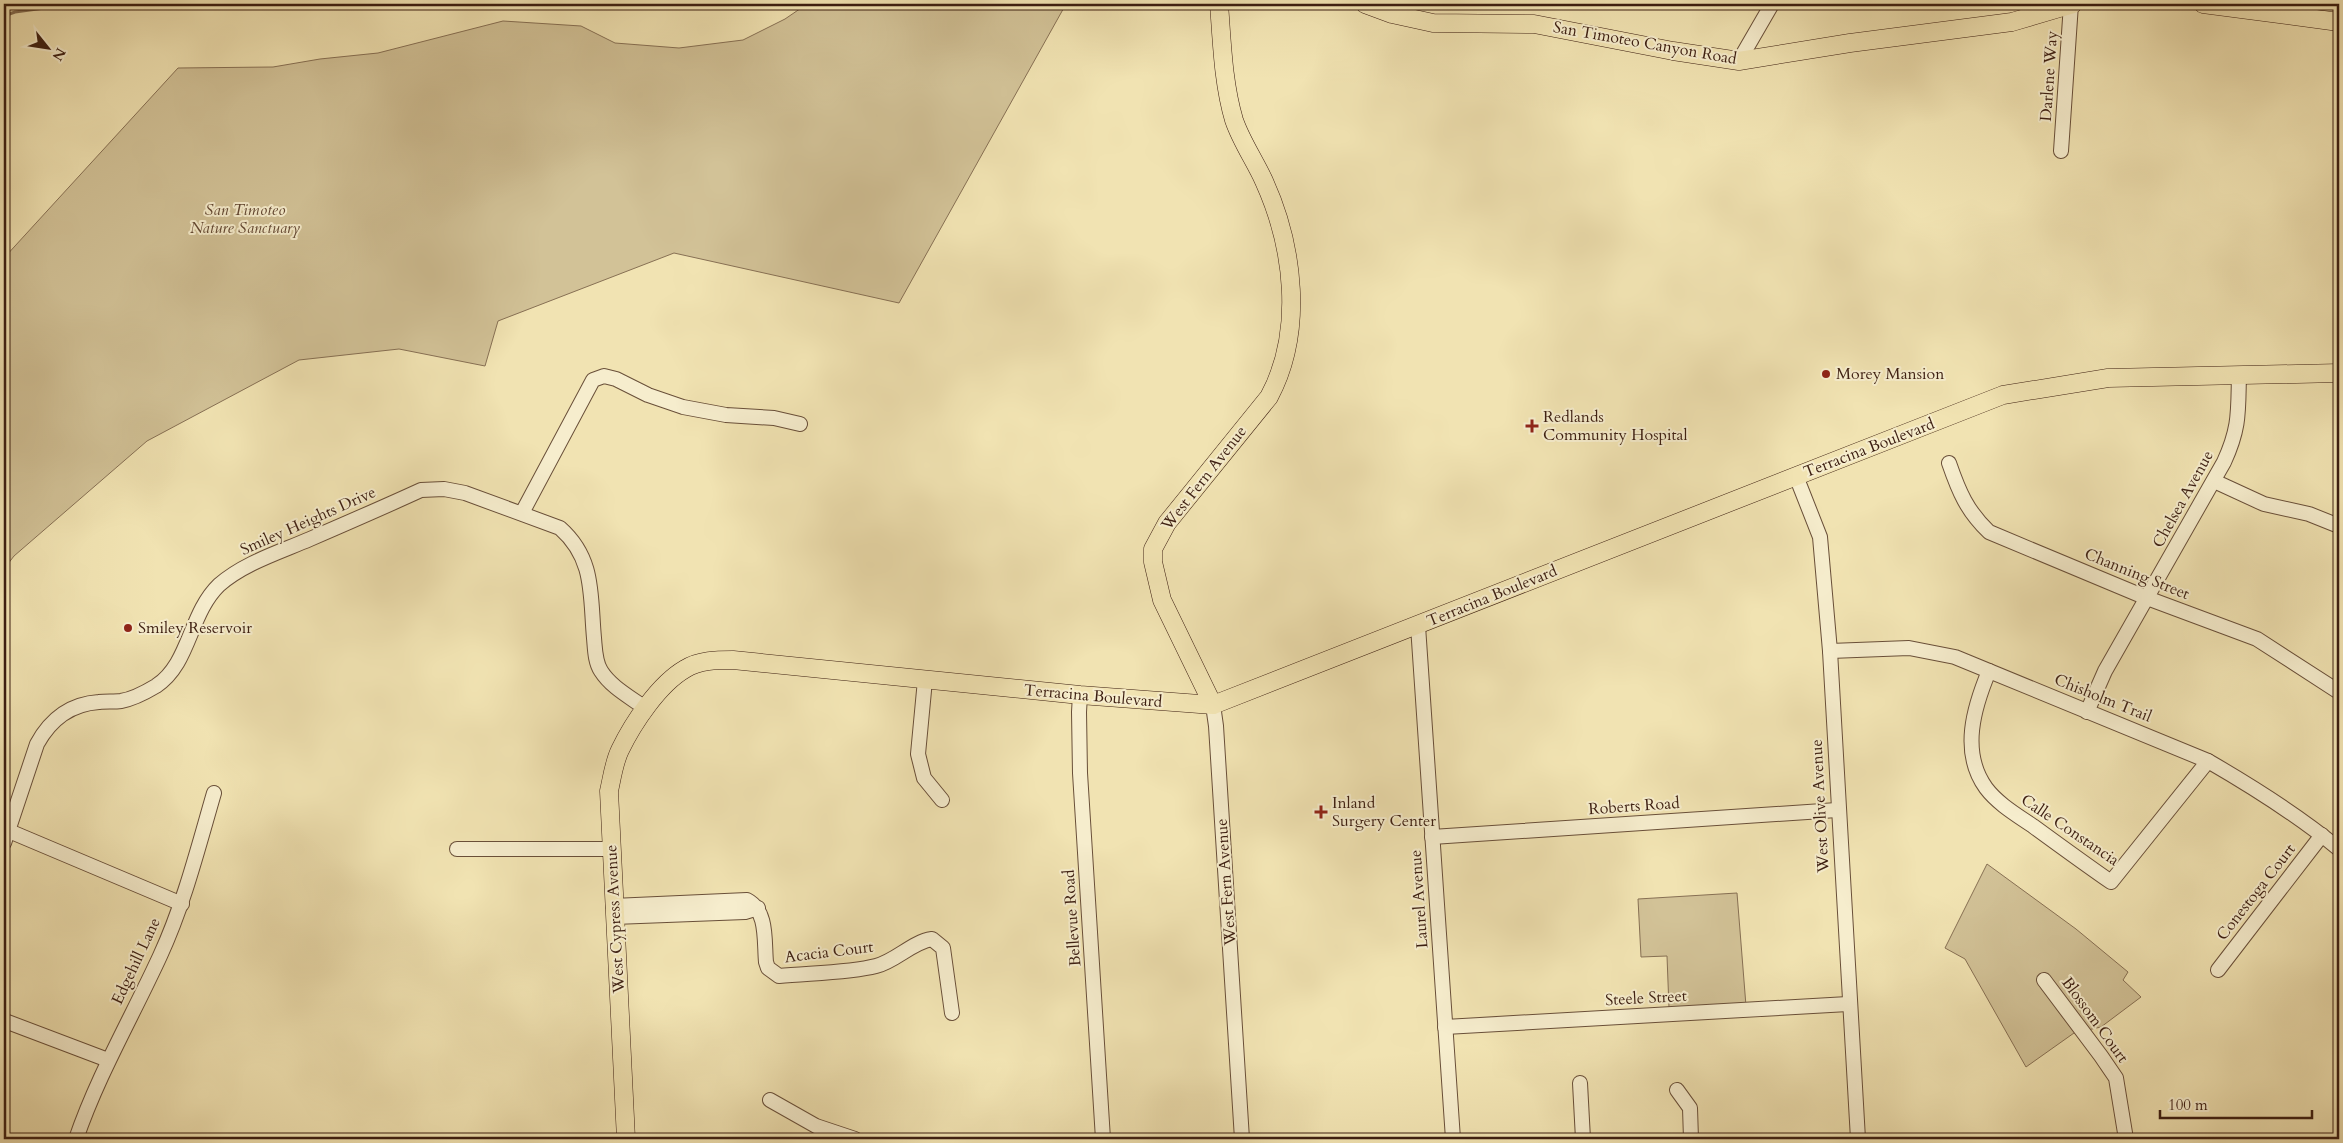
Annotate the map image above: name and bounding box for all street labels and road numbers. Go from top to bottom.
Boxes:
street label: San Timoteo Canyon Road [1552,16,1739,70]
street label: Darlene Way [2035,29,2063,122]
street label: Terracina Boulevard [1800,413,1938,483]
street label: West Fern Avenue [1156,421,1252,536]
street label: Chelsea Avenue [2147,446,2219,552]
street label: Smiley Heights Drive [237,481,379,561]
street label: Channing Street [2081,543,2193,605]
street label: Terracina Boulevard [1424,560,1561,632]
street label: Chisholm Trail [2051,668,2155,728]
street label: Terracina Boulevard [1023,679,1164,713]
street label: West Olive Avenue [1806,739,1835,874]
street label: Calle Constancia [2017,789,2123,871]
street label: Roberts Road [1588,792,1681,820]
street label: West Fern Avenue [1211,818,1241,947]
street label: Conestoga Court [2211,839,2301,945]
street label: West Cypress Avenue [600,844,630,995]
street label: Laurel Avenue [1405,849,1433,949]
street label: Bellevue Road [1058,868,1086,967]
street label: Edgehill Lane [106,914,166,1008]
street label: Acacia Court [783,936,875,968]
street label: Blossom Court [2056,973,2134,1067]
street label: Steele Street [1605,985,1687,1011]

